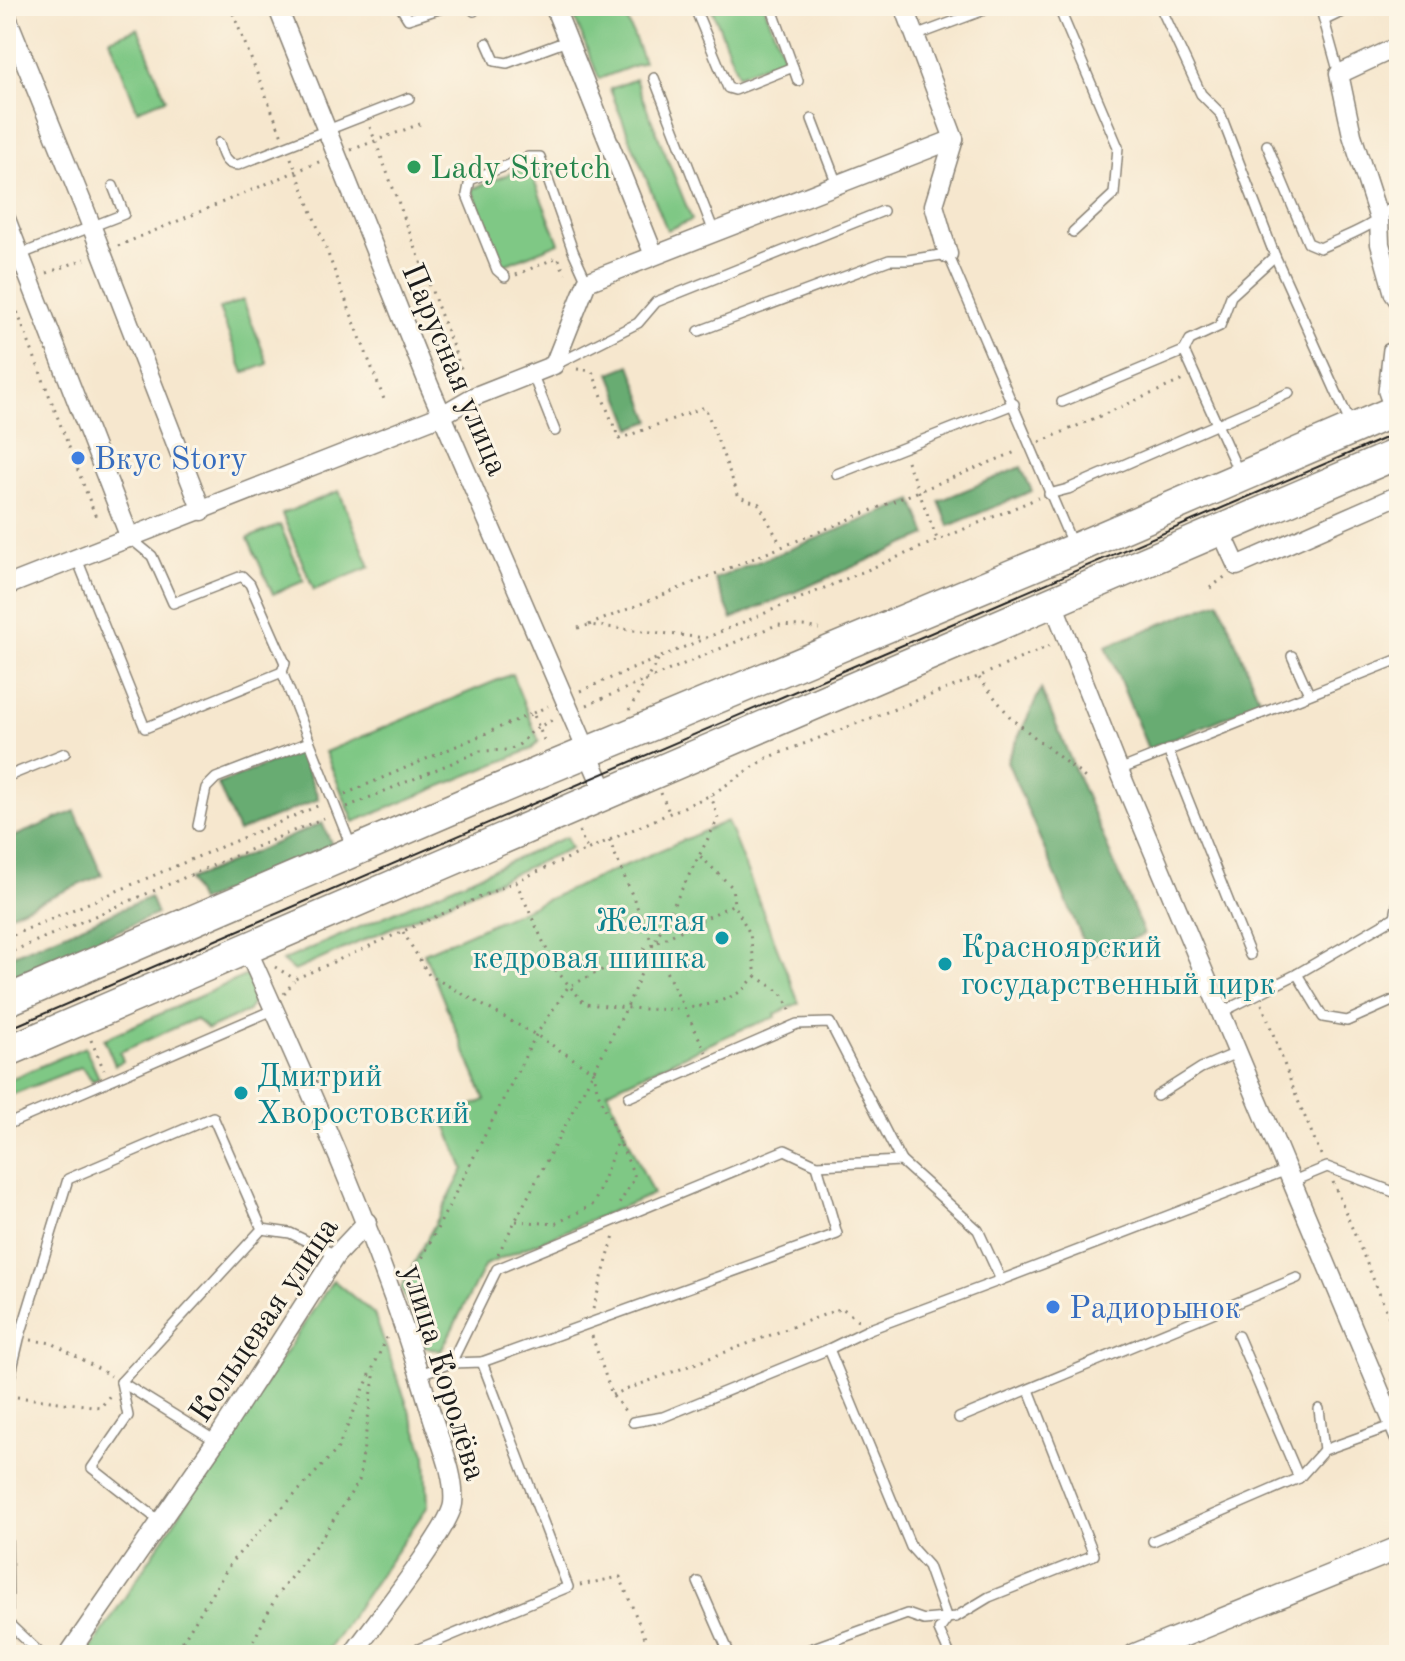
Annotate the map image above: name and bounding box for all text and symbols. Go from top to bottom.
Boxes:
place label: Lady Stretch [430,154,611,186]
marker: Lady Stretch [405,158,423,176]
street label: Парусная улица [394,259,512,481]
place label: Вкус Story [94,445,248,477]
marker: Вкус Story [69,449,87,467]
place label: Желтая кедровая шишка [472,907,706,976]
marker: Желтая кедровая шишка [713,929,731,947]
place label: Красноярский государственный цирк [961,933,1276,1002]
marker: Красноярский государственный цирк [936,955,954,973]
place label: Дмитрий Хворостовский [257,1062,469,1131]
marker: Дмитрий Хворостовский [232,1084,250,1102]
street label: Кольцевая улица [185,1212,346,1429]
street label: улица Королёва [394,1261,490,1485]
place label: Радиорынок [1069,1294,1241,1326]
marker: Радиорынок [1044,1298,1062,1316]

